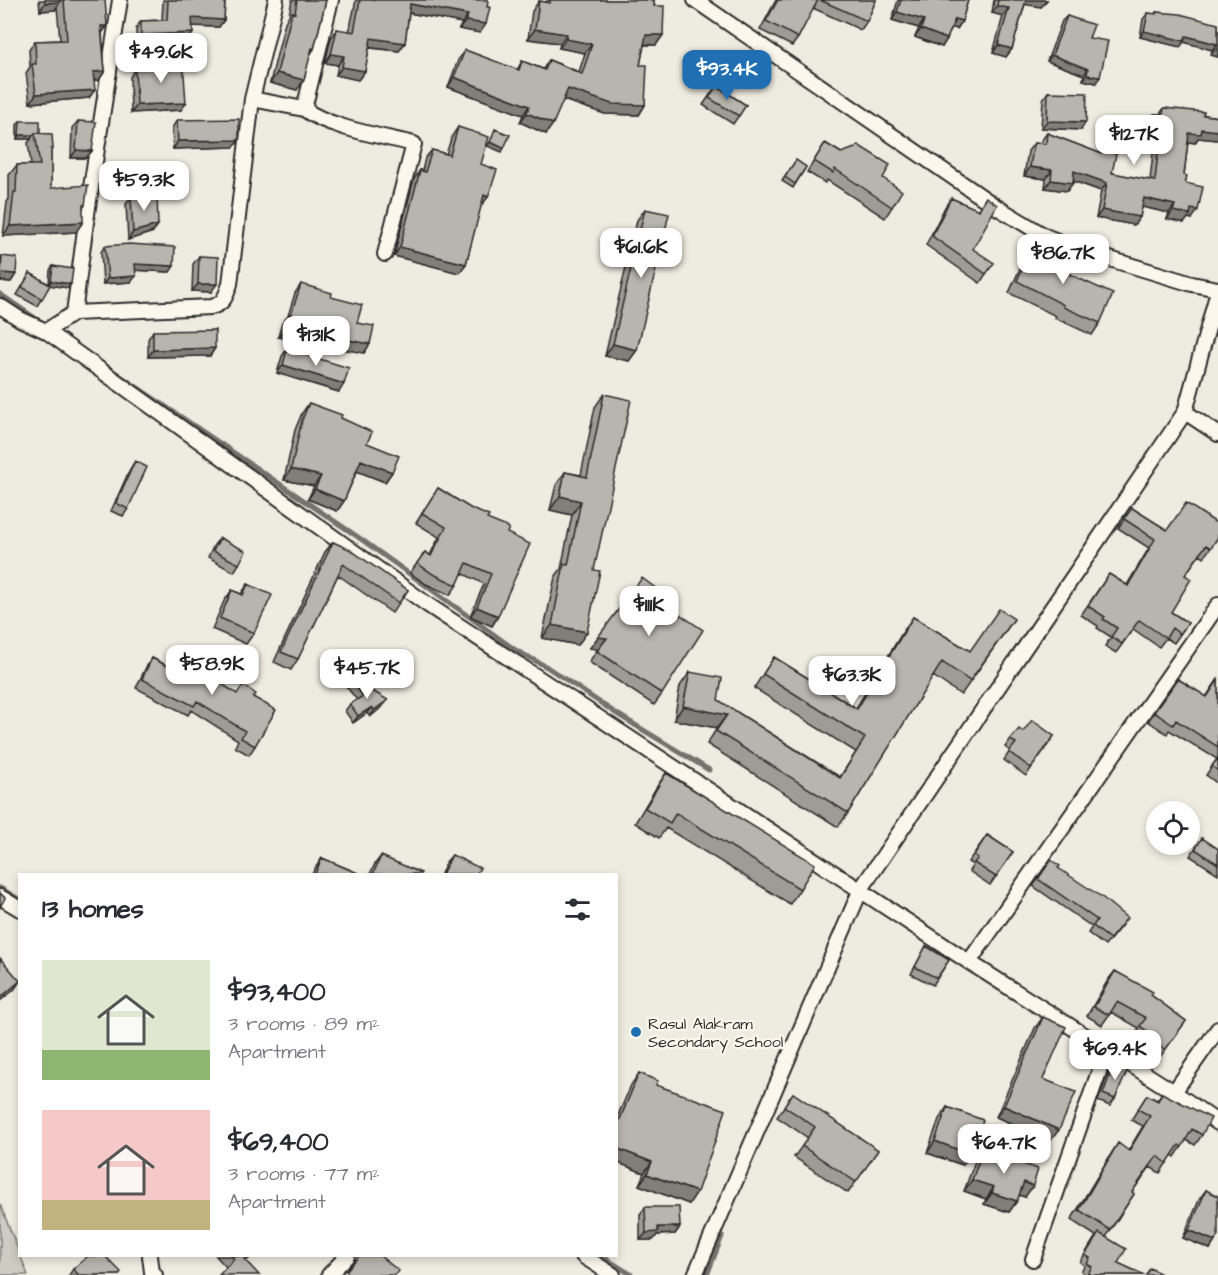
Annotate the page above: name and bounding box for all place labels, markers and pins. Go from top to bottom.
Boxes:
pin: $49.6K [112,33,210,84]
pin: $93.4K [678,50,776,101]
pin: $127K [1092,115,1176,166]
pin: $59.3K [95,161,193,212]
pin: $61.6K [592,228,690,279]
pin: $86.7K [1014,234,1112,285]
pin: $131K [274,316,358,367]
pin: $111K [607,586,691,637]
pin: $58.9K [163,645,261,696]
pin: $45.7K [318,649,416,700]
pin: $63.3K [803,656,901,707]
place label: Rasul Alakram Secondary School [648,1013,783,1054]
marker: Rasul Alakram Secondary School [629,1025,643,1039]
pin: $69.4K [1066,1030,1164,1081]
pin: $64.7K [955,1124,1053,1175]

